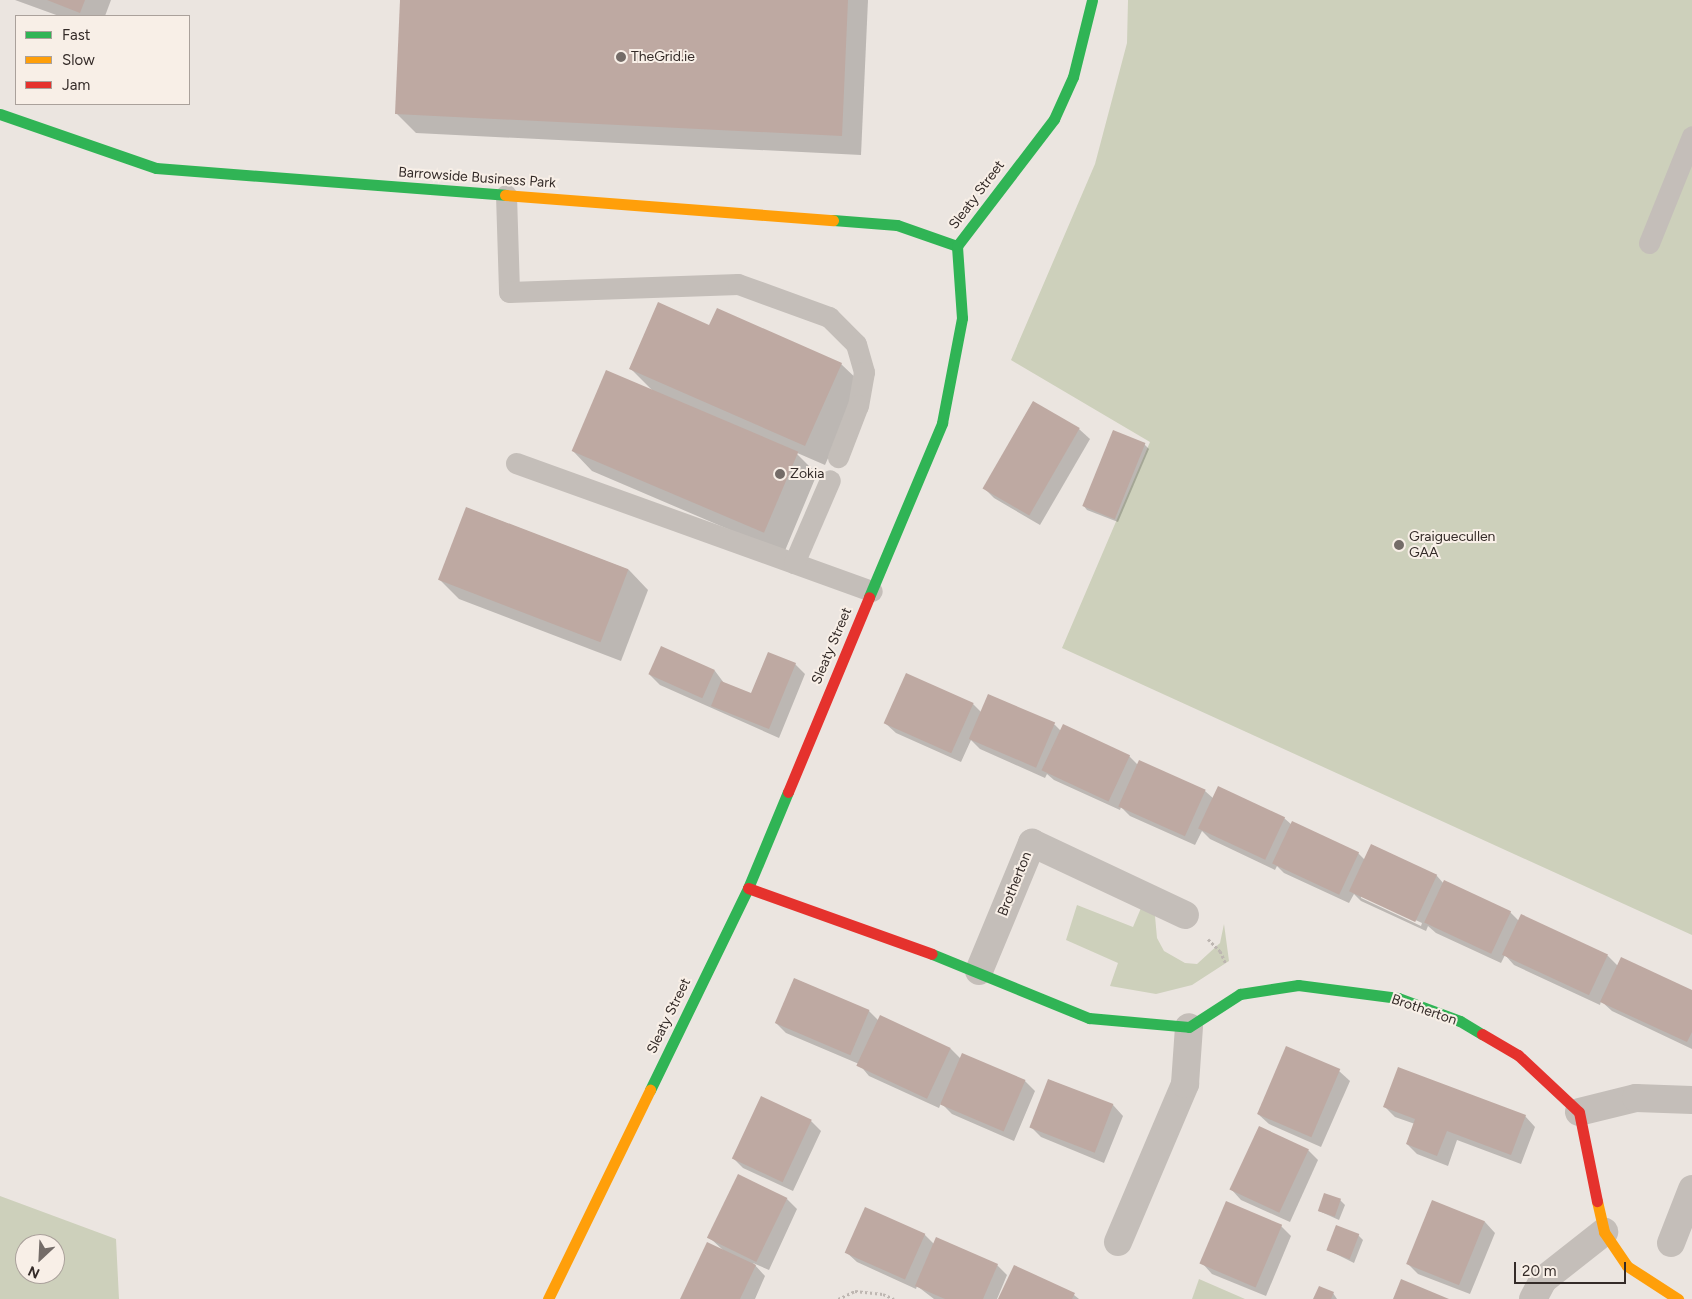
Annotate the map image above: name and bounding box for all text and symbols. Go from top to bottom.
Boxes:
legend [15,15,190,105]
text: Fast [62,26,90,44]
place label: TheGrid.ie [631,49,695,65]
text: Slow [62,51,95,69]
marker: TheGrid.ie [615,51,627,63]
text: Jam [62,76,90,94]
street label: Sleaty Street [946,157,1008,233]
street label: Barrowside Business Park [398,164,556,192]
place label: Zokia [790,466,824,482]
marker: Zokia [774,468,786,480]
place label: Graiguecullen GAA [1409,529,1495,562]
marker: Graiguecullen GAA [1393,539,1405,551]
street label: Sleaty Street [808,605,856,687]
street label: Brotherton [994,849,1036,919]
street label: Sleaty Street [644,976,694,1056]
street label: Brotherton [1389,991,1459,1029]
north arrow [15,1234,65,1284]
scale bar [1517,1252,1630,1284]
text: N [25,1262,42,1282]
text: 20 m [1522,1262,1556,1280]

